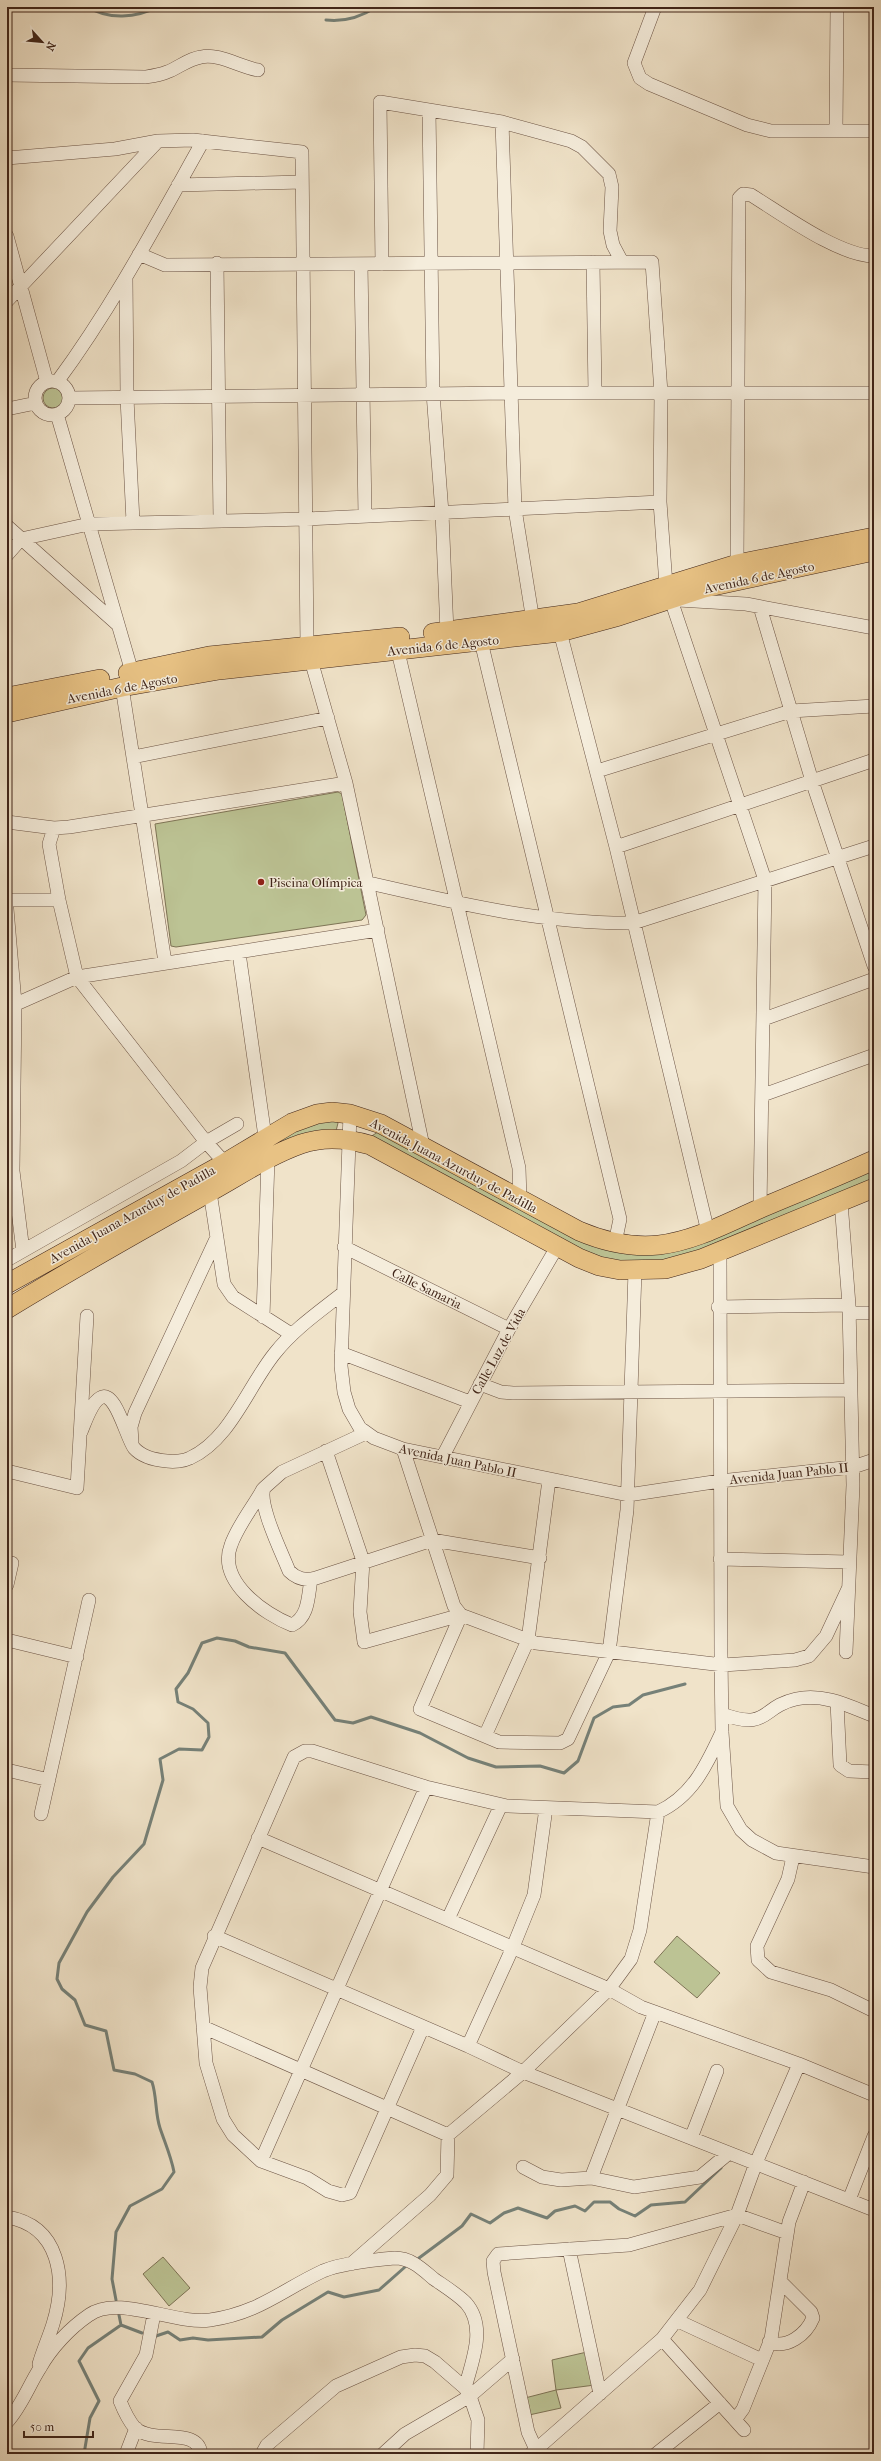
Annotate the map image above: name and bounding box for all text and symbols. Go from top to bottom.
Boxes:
north arrow [22,22,62,62]
text: N [42,40,58,54]
street label: Avenida 6 de Agosto [702,558,816,597]
street label: Avenida 6 de Agosto [386,632,500,659]
street label: Avenida 6 de Agosto [65,670,179,707]
place label: Piscina Olímpica [269,875,363,890]
marker: Piscina Olímpica [256,877,266,887]
street label: Avenida Juana Azurduy de Padilla [367,1114,541,1217]
street label: Avenida Juana Azurduy de Padilla [46,1162,219,1267]
street label: Calle Samaria [389,1265,465,1312]
street label: Calle Luz de Vida [469,1305,529,1397]
street label: Avenida Juan Pablo II [397,1440,518,1480]
street label: Avenida Juan Pablo II [728,1460,849,1487]
scale bar [24,2413,93,2439]
text: 50 m [30,2420,54,2434]

